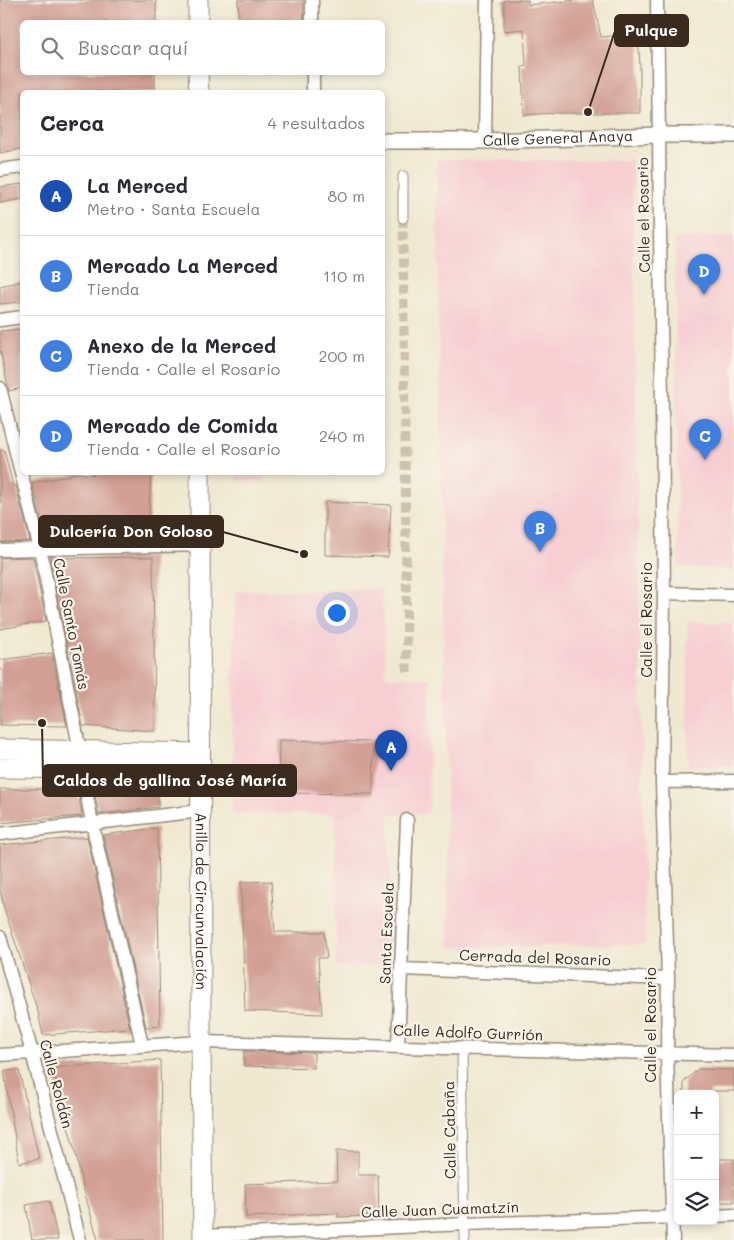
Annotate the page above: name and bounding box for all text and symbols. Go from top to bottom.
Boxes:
callout: Pulque [615,15,688,46]
text: Pulque [624,19,678,40]
search box [20,20,385,75]
icon: search [38,34,66,62]
text: Buscar aquí [78,35,188,60]
text: Cerca [40,109,105,136]
text: 4 resultados [268,112,365,133]
street label: Calle General Anaya [482,125,633,150]
street label: Calle el Rosario [632,157,654,273]
text: La Merced [87,173,188,198]
text: A [50,185,62,206]
text: 80 m [328,185,365,206]
text: Metro · Santa Escuela [87,198,260,219]
text: Mercado La Merced [87,253,278,278]
pin: D [688,254,720,295]
text: B [51,265,61,286]
text: 110 m [323,265,365,286]
text: Tienda [87,278,140,299]
text: Anexo de la Merced [87,333,276,358]
text: C [50,345,62,366]
text: 200 m [318,345,365,366]
text: Tienda · Calle el Rosario [87,358,280,379]
text: Mercado de Comida [87,413,278,438]
pin: C [689,419,721,460]
text: D [50,425,62,446]
text: 240 m [319,425,365,446]
text: Tienda · Calle el Rosario [87,438,280,459]
pin: B [524,511,556,552]
callout: Dulcería Don Goloso [39,516,223,547]
text: Dulcería Don Goloso [49,520,213,541]
street label: Calle Santo Tomás [49,556,95,691]
street label: Calle el Rosario [636,562,656,678]
your location [324,600,350,626]
pin: A [375,730,407,771]
callout: Caldos de gallina José María [43,765,296,796]
text: Caldos de gallina José María [53,769,287,790]
street label: Anillo de Circunvalación [192,812,212,990]
street label: Santa Escuela [374,882,398,984]
street label: Cerrada del Rosario [459,944,611,970]
street label: Calle el Rosario [640,967,660,1083]
street label: Calle Adolfo Gurrión [393,1019,543,1045]
street label: Calle Roldán [36,1037,78,1130]
street label: Calle Cabaña [438,1081,460,1179]
map controls [674,1090,719,1225]
button: + [674,1090,719,1135]
button: − [674,1135,719,1180]
button: layers [674,1180,719,1225]
street label: Calle Juan Cuamatzín [361,1196,519,1222]

